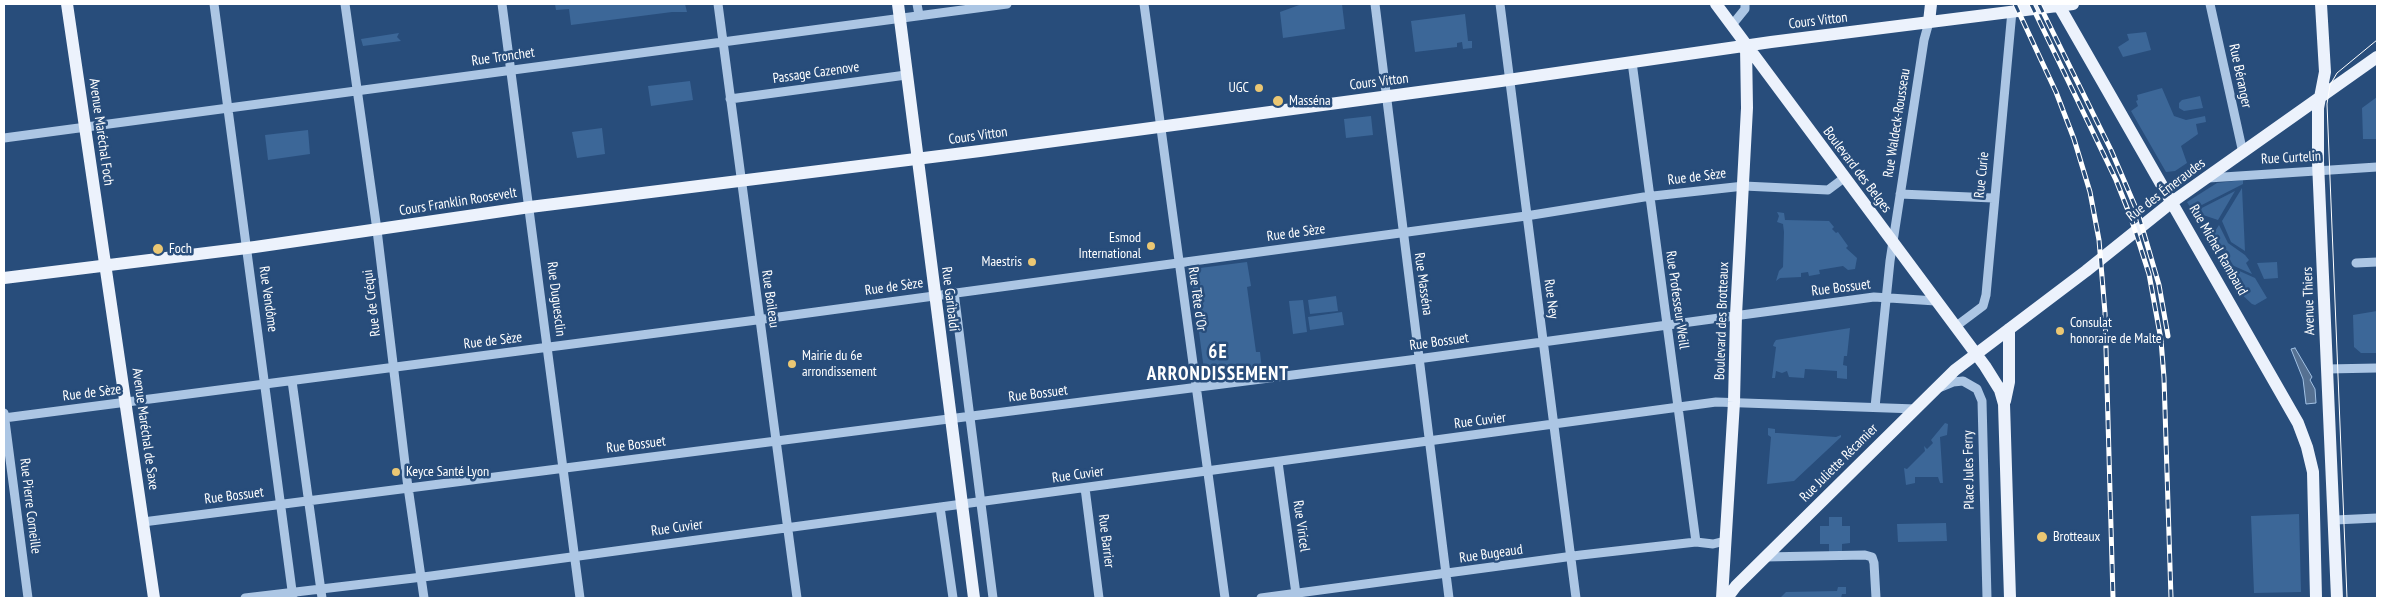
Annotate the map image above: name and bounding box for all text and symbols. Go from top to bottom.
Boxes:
street label: Cours Vitton [1788,9,1848,33]
street label: Rue Béranger [2225,42,2255,110]
street label: Rue Tronchet [470,44,536,70]
street label: Passage Cazenove [772,59,860,87]
street label: Rue Waldeck-Rousseau [1880,67,1914,179]
street label: Cours Vitton [1349,70,1409,94]
street label: Avenue Maréchal Foch [85,77,117,187]
place label: UGC [1228,80,1249,96]
marker: UGC [1253,82,1265,94]
place label: Masséna [1289,93,1331,109]
marker: Masséna [1271,94,1285,108]
street label: Cours Vitton [948,124,1008,148]
street label: Boulevard des Belges [1819,124,1895,216]
street label: Rue Curtelin [2261,148,2321,168]
street label: Rue Curie [1971,151,1993,199]
street label: Rue des Émeraudes [2123,155,2209,225]
street label: Rue de Sèze [1667,165,1727,189]
street label: Cours Franklin Roosevelt [398,184,518,220]
street label: Rue Michel Rambaud [2185,202,2251,298]
street label: Rue de Sèze [1266,221,1326,245]
place label: Esmod International [1079,230,1141,262]
marker: Esmod International [1145,240,1157,252]
place label: Foch [169,241,192,257]
marker: Foch [151,242,165,256]
street label: Rue Professeur Weill [1662,250,1692,350]
street label: Rue Masséna [1410,252,1436,316]
place label: Maestris [982,254,1022,270]
marker: Maestris [1026,256,1038,268]
street label: Rue Duguesclin [543,261,569,337]
street label: Boulevard des Brotteaux [1712,262,1732,380]
street label: Rue Vendôme [255,265,281,333]
street label: Rue Garibaldi [938,266,962,332]
street label: Rue Tête d'Or [1184,266,1210,332]
street label: Avenue Thiers [2299,267,2319,335]
street label: Rue de Créqui [360,269,384,337]
street label: Rue Boileau [758,269,782,329]
street label: Rue de Sèze [864,275,924,299]
street label: Rue Bossuet [1811,276,1871,300]
street label: Rue Ney [1540,278,1562,320]
place label: Consulat honoraire de Malte [2070,315,2162,348]
marker: Consulat honoraire de Malte [2054,325,2066,337]
street label: Rue de Sèze [463,329,523,353]
street label: Rue Bossuet [1408,330,1470,354]
district label: 6E ARRONDISSEMENT [1145,342,1291,386]
place label: Mairie du 6e arrondissement [802,348,877,381]
marker: Mairie du 6e arrondissement [786,358,798,370]
street label: Avenue Maréchal de Saxe [128,367,162,491]
street label: Rue de Sèze [62,381,122,405]
street label: Rue Bossuet [1008,382,1068,406]
street label: Rue Cuvier [1453,409,1507,433]
street label: Rue Juliette Récamier [1796,420,1882,506]
street label: Place Jules Ferry [1960,430,1978,510]
street label: Rue Bossuet [606,433,666,457]
street label: Rue Pierre Corneille [16,457,44,555]
street label: Rue Cuvier [1051,463,1105,487]
place label: Keyce Santé Lyon [406,464,489,480]
marker: Keyce Santé Lyon [390,466,402,478]
street label: Rue Bossuet [204,484,264,508]
street label: Rue Viricel [1289,499,1313,553]
street label: Rue Barrier [1094,513,1118,569]
street label: Rue Cuvier [650,516,704,540]
place label: Brotteaux [2053,529,2100,545]
marker: Brotteaux [2035,530,2049,544]
street label: Rue Bugeaud [1458,541,1524,567]

